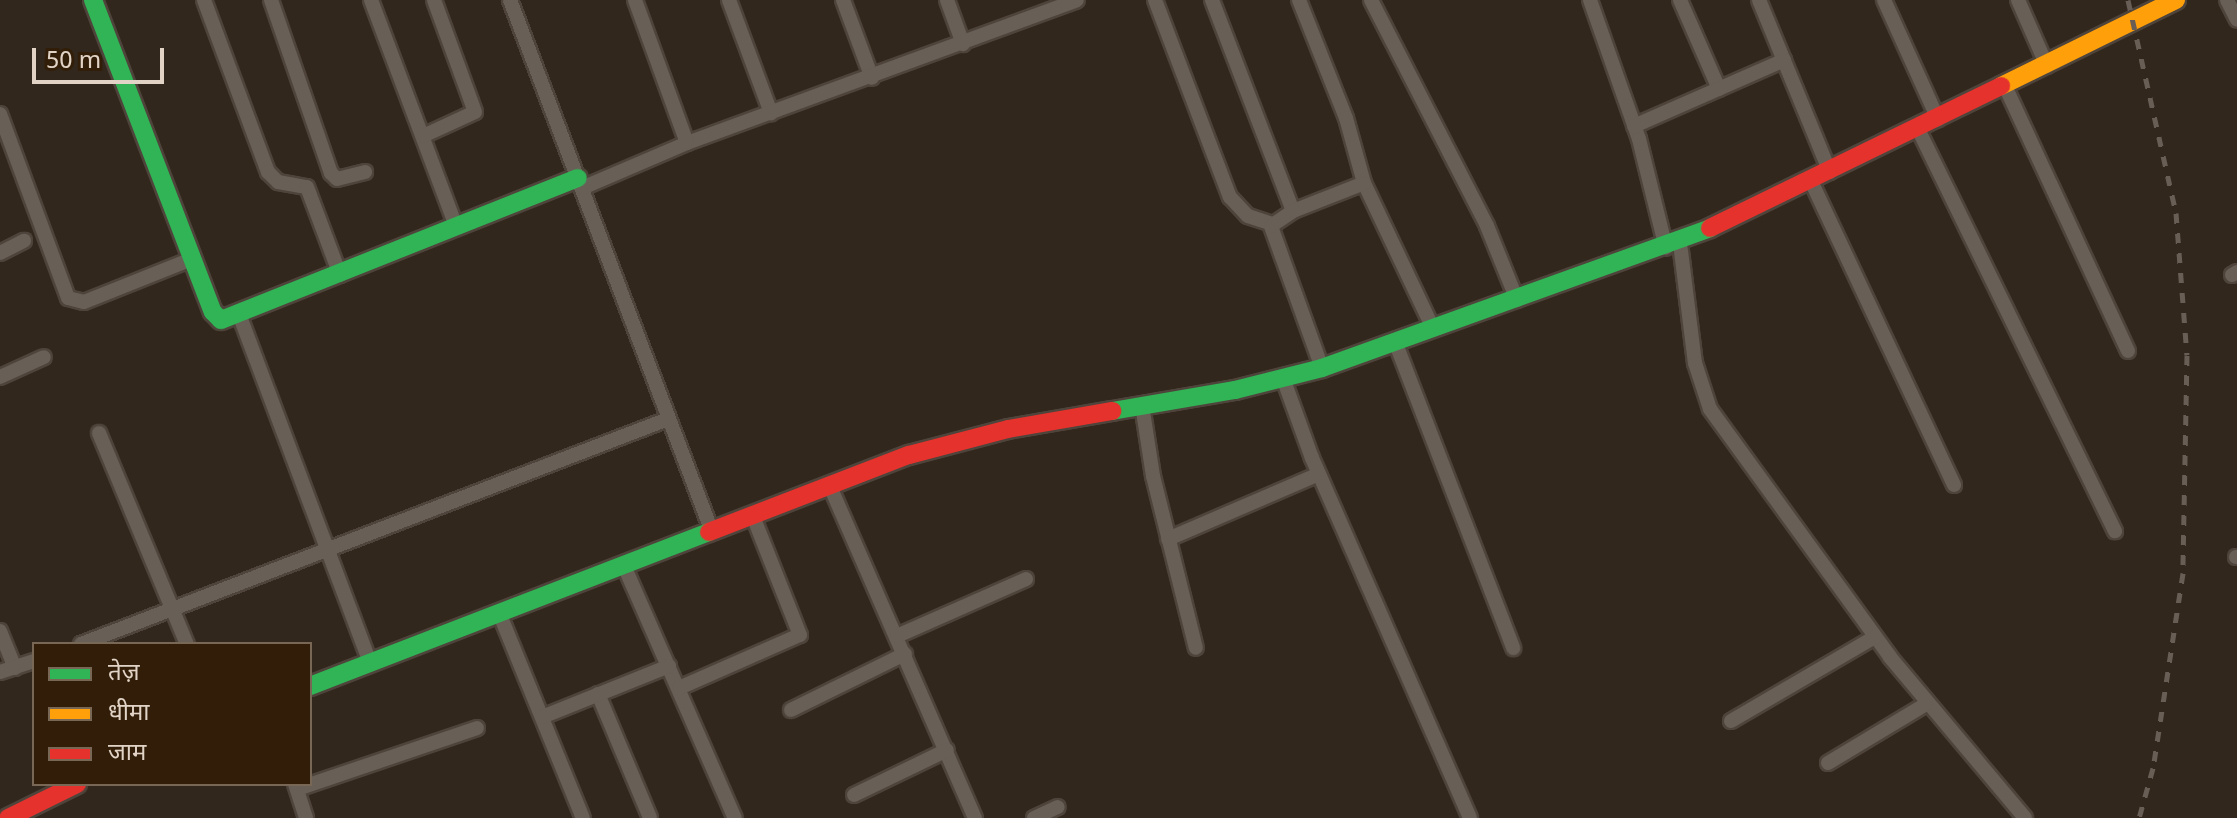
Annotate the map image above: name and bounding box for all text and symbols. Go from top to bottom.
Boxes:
scale bar [36,32,168,82]
text: 50 m [46,46,101,78]
legend [32,642,312,786]
text: तेज़ [108,658,140,690]
text: धीमा [108,698,150,730]
text: जाम [108,738,146,770]

